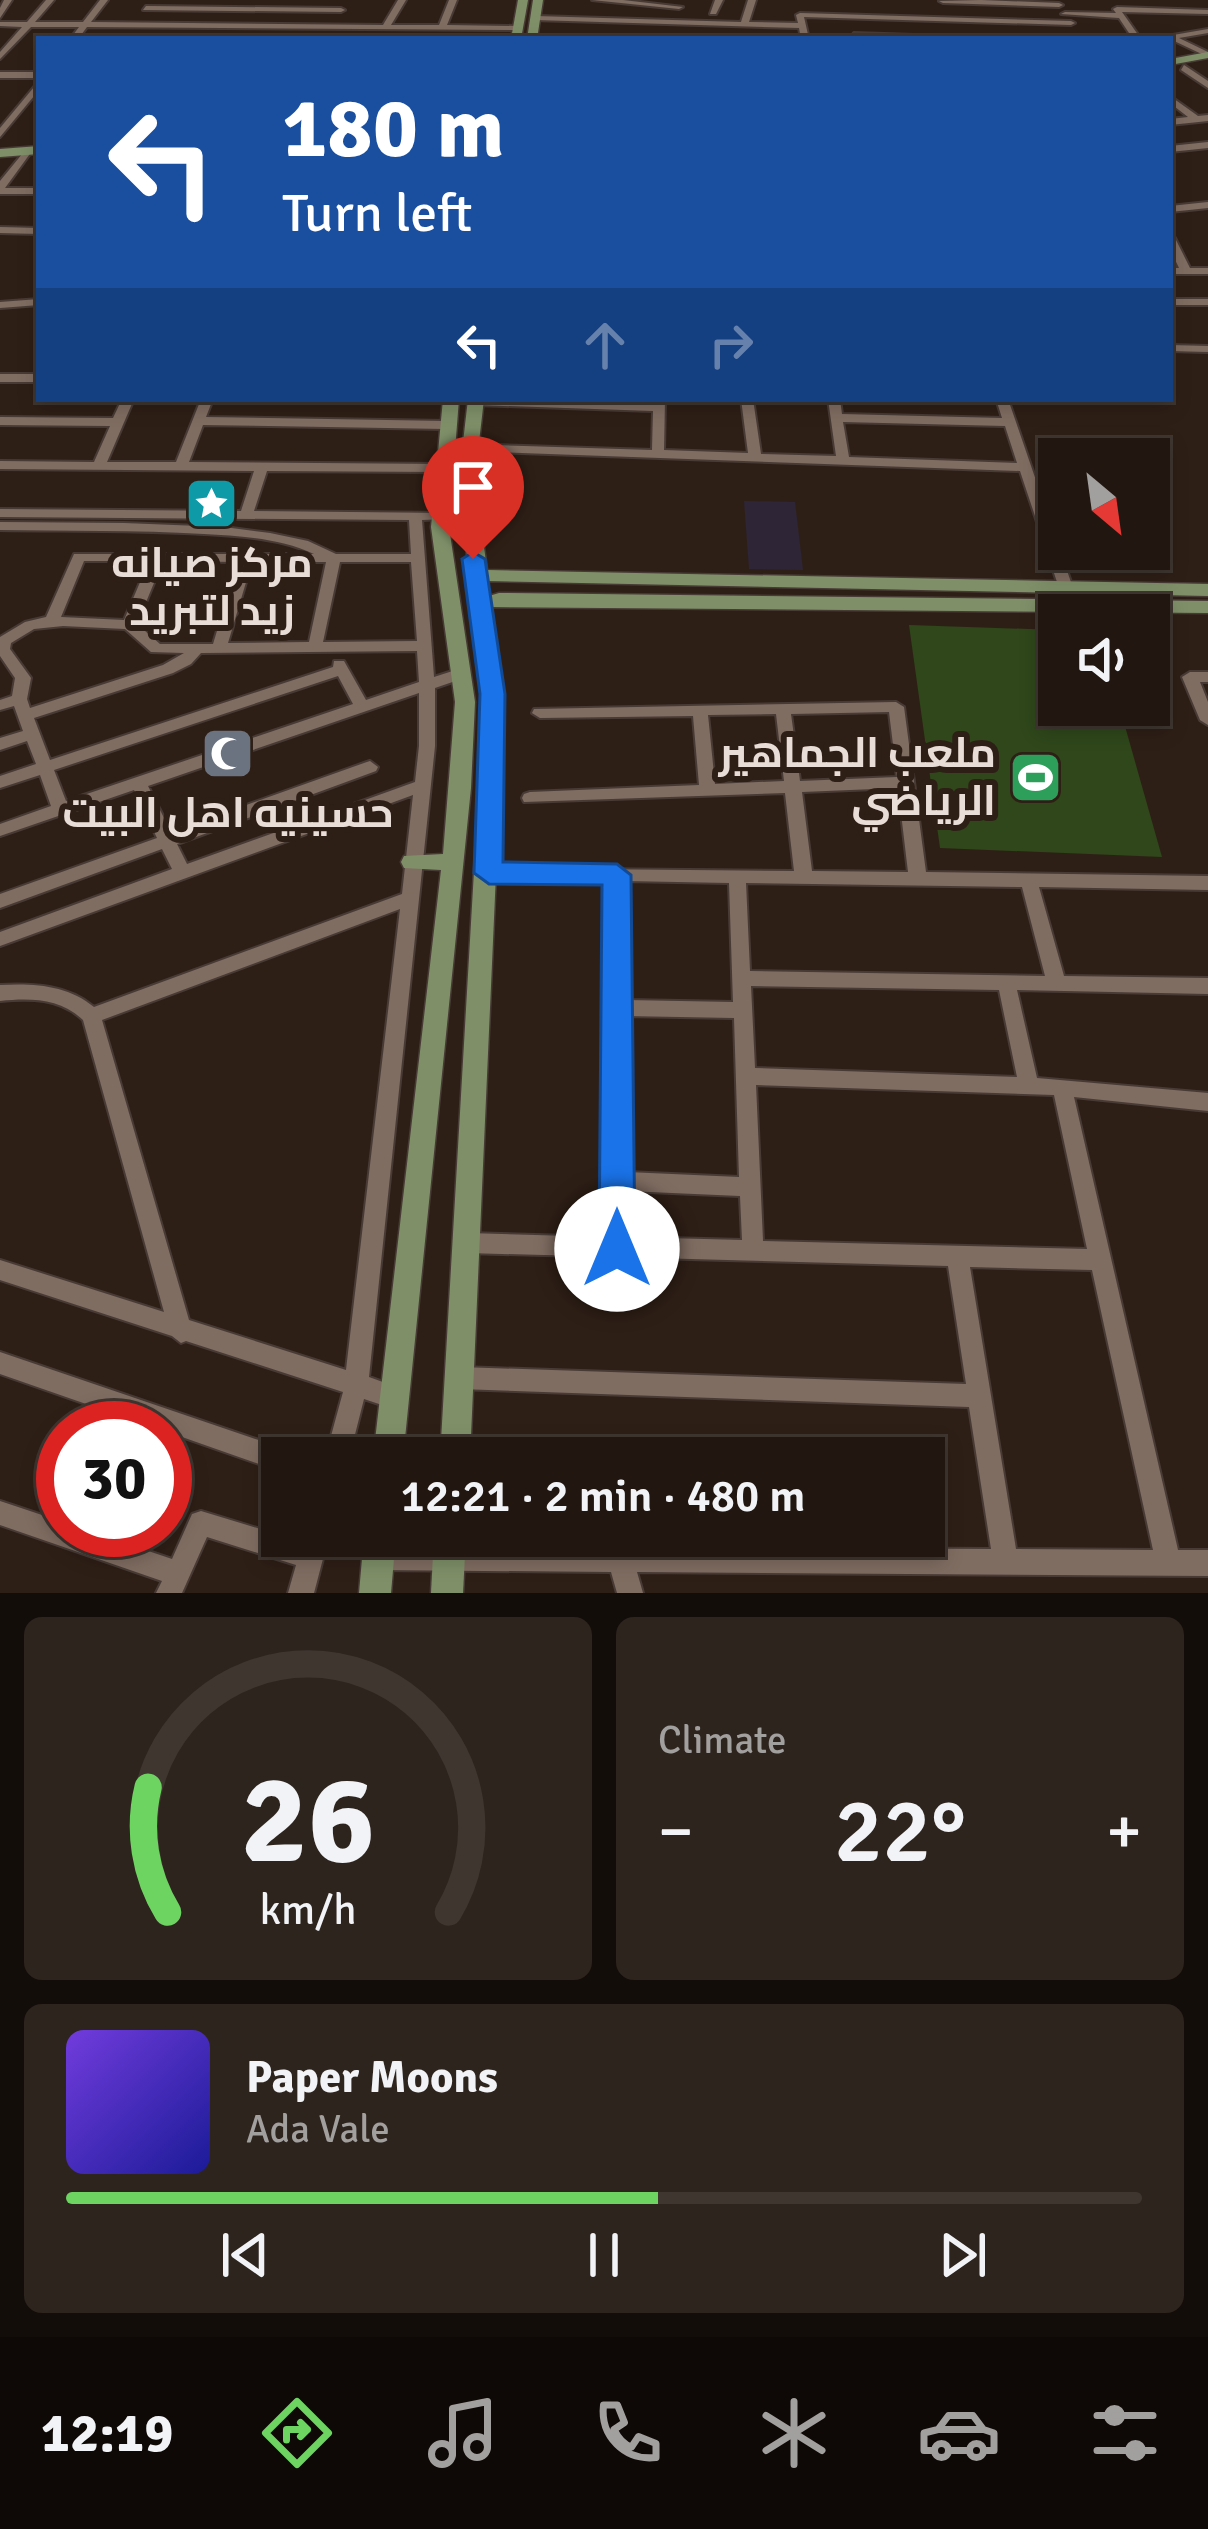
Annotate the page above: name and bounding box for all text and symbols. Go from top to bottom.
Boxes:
text: 180 m [282,77,504,181]
icon: left [84,84,240,240]
text: Turn left [282,180,472,247]
icon: left [446,312,512,378]
icon: ahead [572,312,638,378]
icon: right [698,312,764,378]
pin [422,436,524,559]
north arrow [1038,438,1170,570]
map controls [1038,438,1170,726]
icon: arrive [440,454,506,520]
place icon: مركز صيانه زيد لتبريد [184,476,240,532]
place label: مركز صيانه زيد لتبريد [111,538,313,637]
button: sound [1038,594,1170,726]
mosque icon: حسينيه اهل البيت [200,726,256,782]
place label: ملعب الجماهير الرياضي [718,728,996,832]
sports icon: ملعب الجماهير الرياضي [1007,749,1063,805]
place label: حسينيه اهل البيت [62,788,394,839]
position arrow [554,1186,680,1312]
speed limit sign: 30 [36,1401,192,1557]
text: 12:21 · 2 min · 480 m [401,1469,805,1524]
text: Climate [658,1716,787,1764]
text: 26 [241,1744,375,1897]
text: 22° [834,1776,966,1887]
text: − [658,1791,694,1872]
text: + [1106,1791,1142,1872]
text: km/h [259,1883,357,1936]
text: Paper Moons [246,2050,498,2105]
text: Ada Vale [246,2105,390,2153]
icon: previous [212,2222,278,2288]
icon: pause [571,2222,637,2288]
icon: next [930,2222,996,2288]
icon: directions [255,2391,339,2475]
icon: music [421,2391,505,2475]
icon: phone [586,2391,670,2475]
icon: climate [752,2391,836,2475]
icon: car [917,2391,1001,2475]
icon: filters [1083,2391,1167,2475]
text: 12:19 [41,2400,173,2467]

